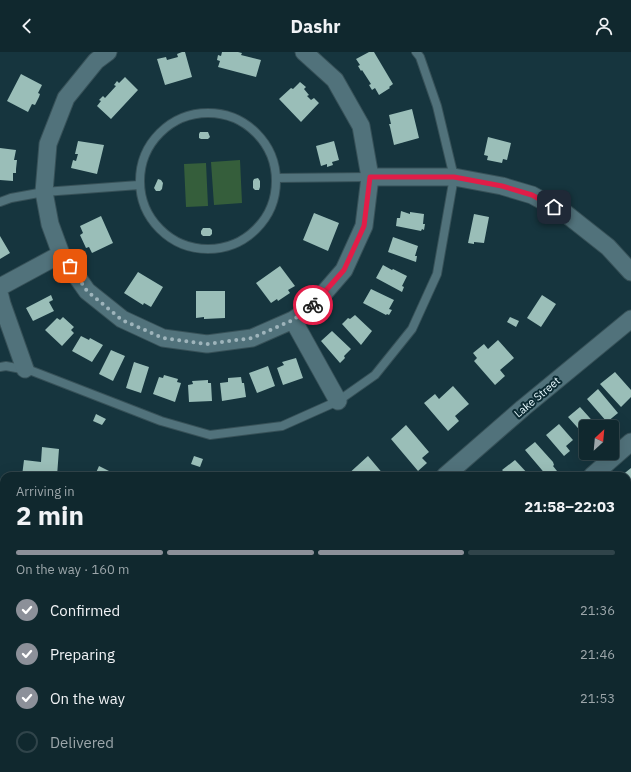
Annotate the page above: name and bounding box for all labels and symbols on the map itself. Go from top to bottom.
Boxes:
pin [537,190,571,224]
pin [53,249,87,283]
courier [293,285,333,325]
street label: Lake Street [511,374,563,420]
north arrow [579,420,619,460]

